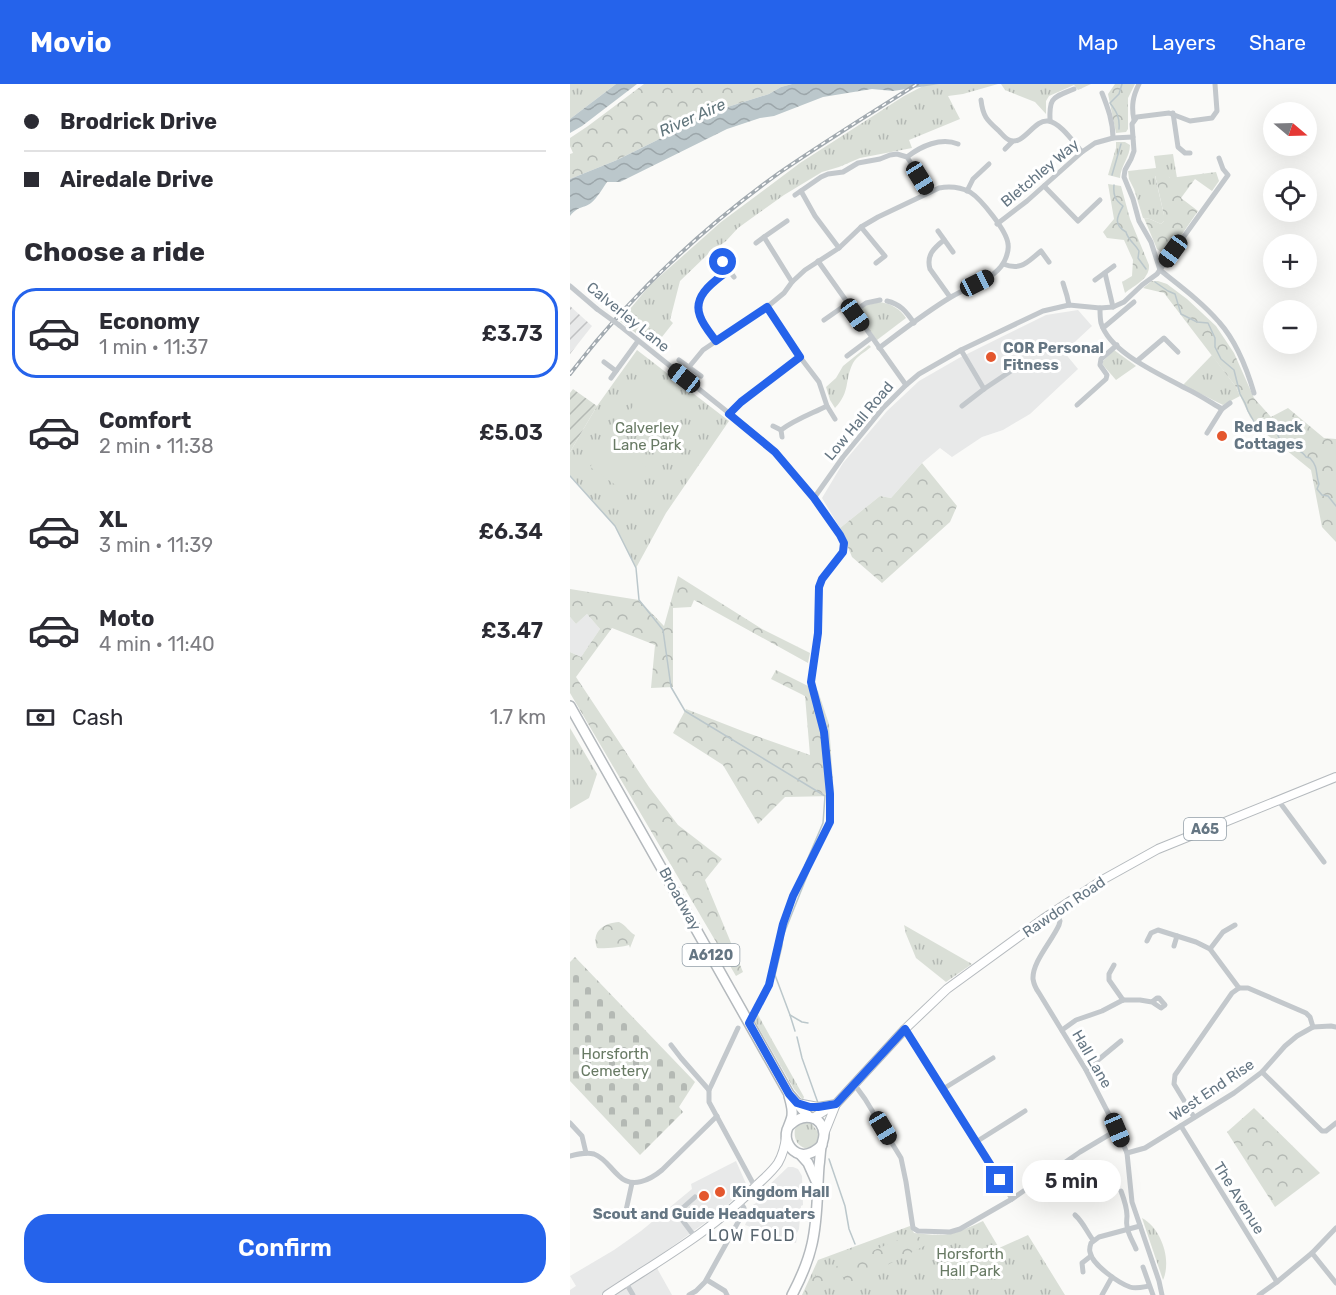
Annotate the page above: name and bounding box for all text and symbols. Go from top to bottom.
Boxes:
text: Movio [30,26,112,59]
text: Map [1077,30,1118,55]
text: Layers [1151,30,1216,55]
text: Share [1249,30,1306,55]
water label: River Aire [656,94,728,141]
north arrow [1263,102,1317,156]
map controls [1263,102,1317,354]
text: Brodrick Drive [60,108,217,135]
street label: Bletchley Way [997,135,1083,211]
car [903,158,937,198]
text: Airedale Drive [60,166,214,193]
button: locate [1263,168,1317,222]
car [1155,231,1191,271]
button: + [1263,234,1317,288]
text: Choose a ride [24,236,205,268]
route start [709,248,736,275]
car [957,267,997,299]
street label: Calverley Lane [583,278,673,356]
car [837,295,873,335]
button: − [1263,300,1317,354]
icon: car [27,306,81,360]
text: Economy [99,308,200,335]
text: £3.73 [481,320,543,347]
text: 1 min · 11:37 [99,335,208,359]
place label: COR Personal Fitness [1003,339,1104,374]
marker: COR Personal Fitness [984,350,998,364]
car [664,360,704,396]
street label: Low Hall Road [821,378,897,464]
icon: car [27,405,81,459]
text: Comfort [99,407,191,434]
place label: Red Back Cottages [1234,418,1303,453]
text: £5.03 [479,419,543,446]
park label: Calverley Lane Park [612,419,682,454]
marker: Red Back Cottages [1215,429,1229,443]
text: 2 min · 11:38 [99,434,214,458]
icon: car [27,504,81,558]
text: XL [99,506,127,533]
text: £6.34 [478,518,543,545]
text: 3 min · 11:39 [99,533,213,557]
icon: car [27,603,81,657]
text: Moto [99,605,154,632]
text: £3.47 [481,617,543,644]
text: 4 min · 11:40 [99,632,215,656]
icon: cash [24,701,57,734]
text: Cash [72,704,123,731]
text: 1.7 km [490,705,546,729]
road number: A65 [1184,818,1226,840]
street label: Broadway [655,864,705,934]
street label: Rawdon Road [1019,873,1109,941]
road number: A6120 [682,944,740,966]
street label: Hall Lane [1068,1027,1116,1091]
park label: Horsforth Cemetery [581,1045,649,1080]
street label: West End Rise [1167,1055,1257,1125]
car [866,1108,900,1148]
car [1102,1110,1132,1150]
callout: 5 min [1021,1159,1120,1201]
street label: The Avenue [1210,1159,1268,1237]
route end [986,1166,1013,1193]
text: 5 min [1045,1169,1098,1193]
place label: Kingdom Hall [732,1183,830,1201]
marker: Kingdom Hall [713,1185,727,1199]
marker: Scout and Guide Headquaters [697,1189,711,1203]
place label: Scout and Guide Headquaters [593,1205,815,1223]
button: Confirm [24,1214,546,1283]
district label: LOW FOLD [708,1226,796,1245]
park label: Horsforth Hall Park [936,1245,1004,1280]

